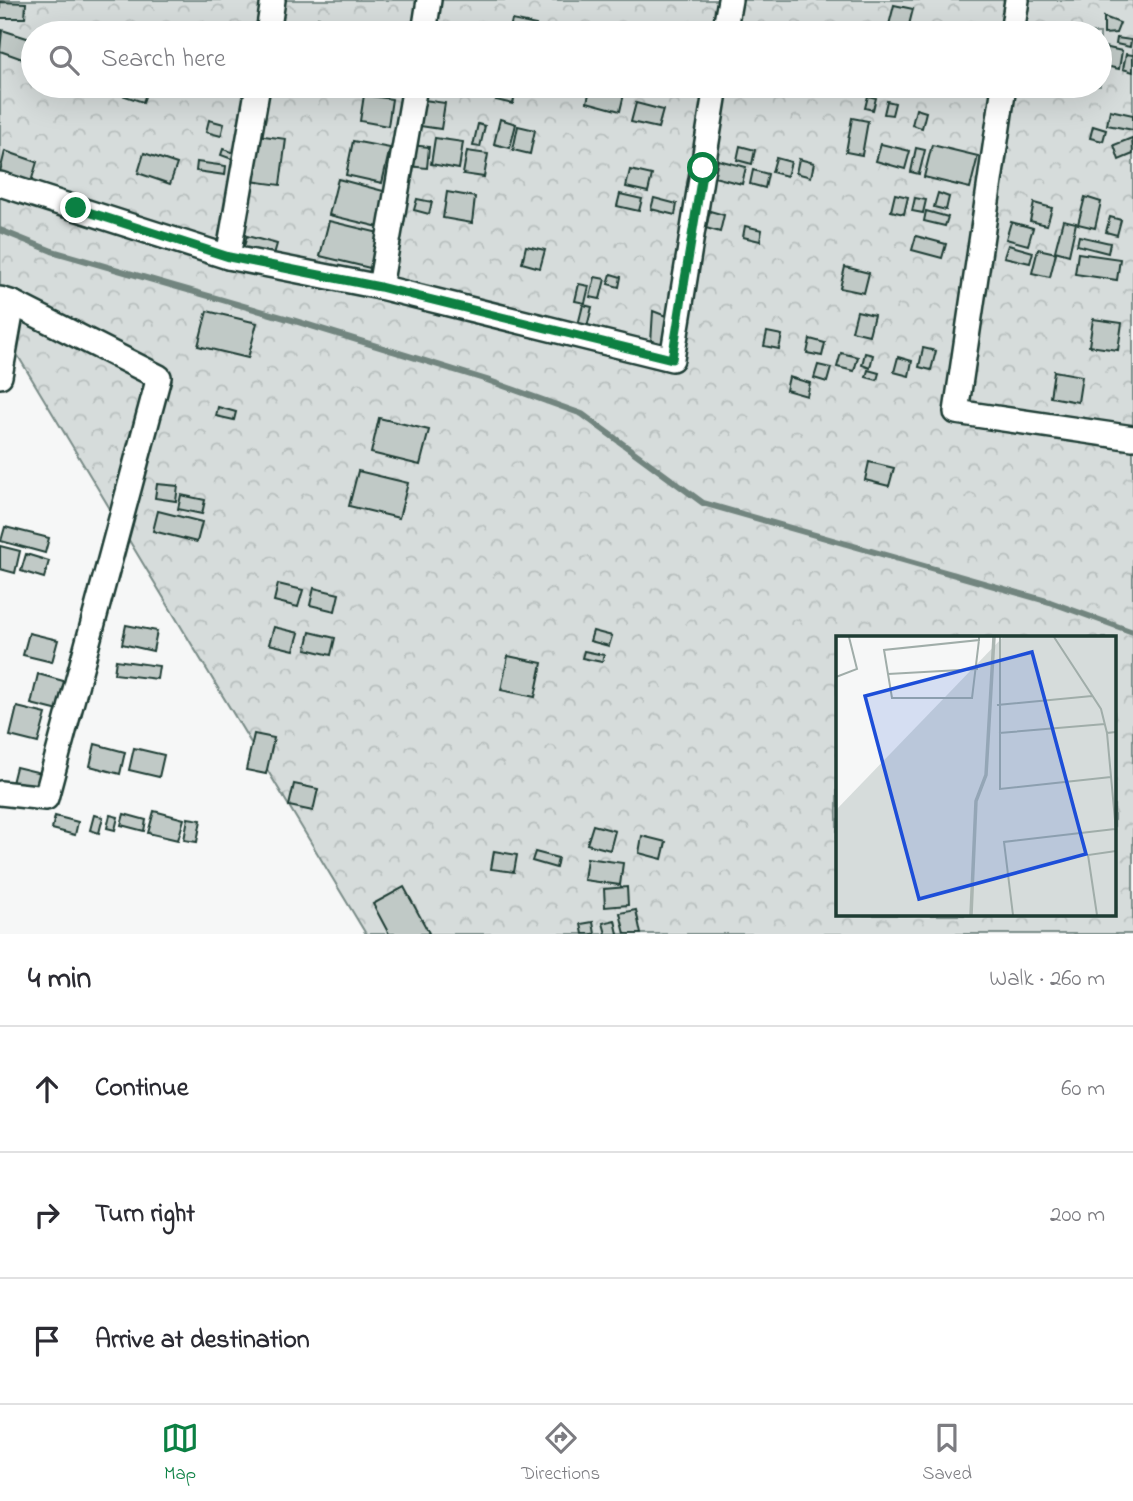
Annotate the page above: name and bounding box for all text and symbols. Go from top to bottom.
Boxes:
search box [21,21,1112,98]
icon: search [45,41,83,79]
text: Search here [101,41,226,79]
route start [687,152,718,183]
route end [60,192,91,223]
inset map [836,636,1116,916]
text: 4 min [28,958,91,1002]
text: Walk · 260 m [989,963,1105,996]
icon: ahead [28,1070,66,1108]
text: Continue [95,1070,188,1108]
text: 60 m [1061,1073,1105,1106]
icon: right [28,1196,66,1234]
text: Turn right [95,1196,195,1234]
text: 200 m [1050,1199,1105,1232]
icon: arrive [28,1322,66,1360]
text: Arrive at destination [95,1322,310,1360]
tab: Map [161,1419,199,1488]
tab: Directions [521,1419,600,1488]
tab: Saved [922,1419,972,1488]

